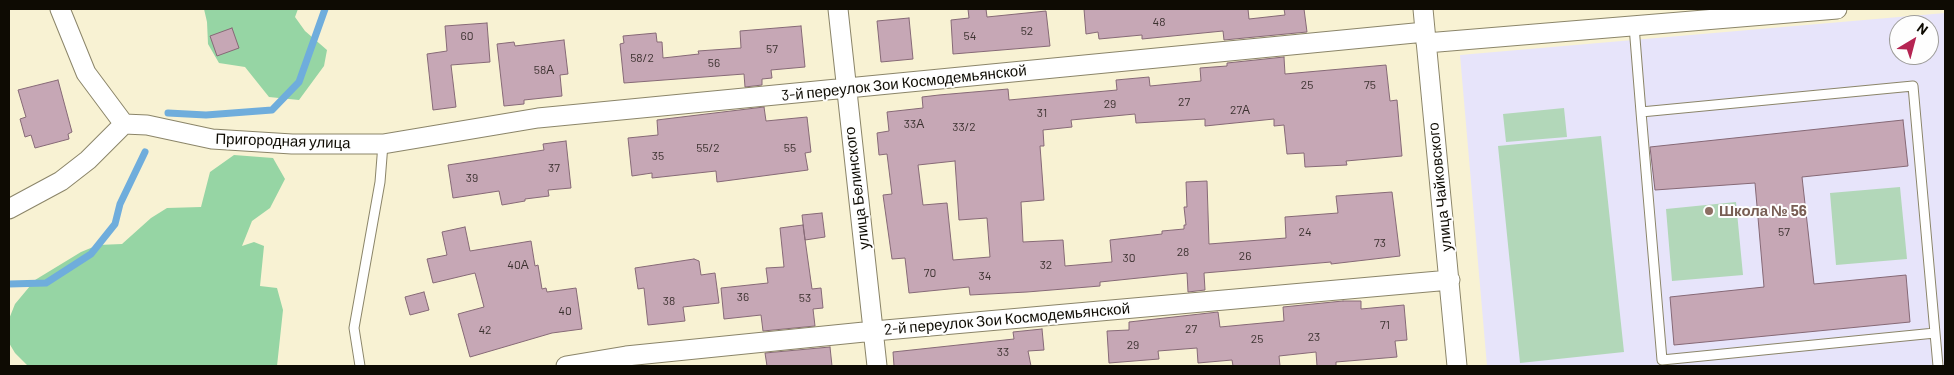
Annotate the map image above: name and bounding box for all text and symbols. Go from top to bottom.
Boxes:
house number: 48 [1153,15,1165,29]
north arrow [1889,15,1939,65]
text: N [1914,19,1932,38]
house number: 52 [1021,24,1033,38]
house number: 60 [461,29,473,43]
house number: 54 [964,29,976,43]
house number: 57 [766,42,778,56]
house number: 58/2 [630,51,654,65]
house number: 56 [708,56,720,70]
street label: 3-й переулок Зои Космодемьянской [781,61,1027,105]
house number: 58А [534,63,554,77]
house number: 25 [1301,78,1313,92]
house number: 75 [1364,78,1376,92]
house number: 27 [1178,95,1190,109]
house number: 29 [1104,97,1116,111]
house number: 27А [1230,103,1250,117]
house number: 31 [1037,106,1047,120]
house number: 33А [904,117,924,131]
house number: 33/2 [952,120,976,134]
street label: улица Чайковского [1424,121,1456,253]
street label: улица Белинского [841,126,873,250]
street label: Пригородная улица [215,130,351,152]
house number: 55/2 [696,141,720,155]
house number: 55 [784,141,796,155]
house number: 35 [652,149,664,163]
house number: 37 [548,161,560,175]
house number: 39 [466,171,478,185]
place label: Школа № 56 [1719,202,1807,220]
marker: Школа № 56 [1703,205,1715,217]
house number: 24 [1298,225,1312,239]
house number: 57 [1778,225,1790,239]
house number: 73 [1374,236,1386,250]
house number: 28 [1177,245,1189,259]
house number: 26 [1239,249,1251,263]
house number: 30 [1123,251,1135,265]
house number: 40А [507,258,529,272]
house number: 32 [1040,258,1052,272]
house number: 70 [924,266,936,280]
house number: 34 [979,269,991,283]
house number: 36 [737,290,749,304]
house number: 53 [799,291,811,305]
house number: 38 [663,294,675,308]
street label: 2-й переулок Зои Космодемьянской [883,299,1131,339]
house number: 40 [558,304,572,318]
house number: 71 [1380,318,1390,332]
house number: 27 [1185,322,1197,336]
house number: 42 [478,323,492,337]
house number: 23 [1308,330,1320,344]
house number: 25 [1251,332,1263,346]
house number: 29 [1127,338,1139,352]
house number: 33 [997,345,1009,359]

